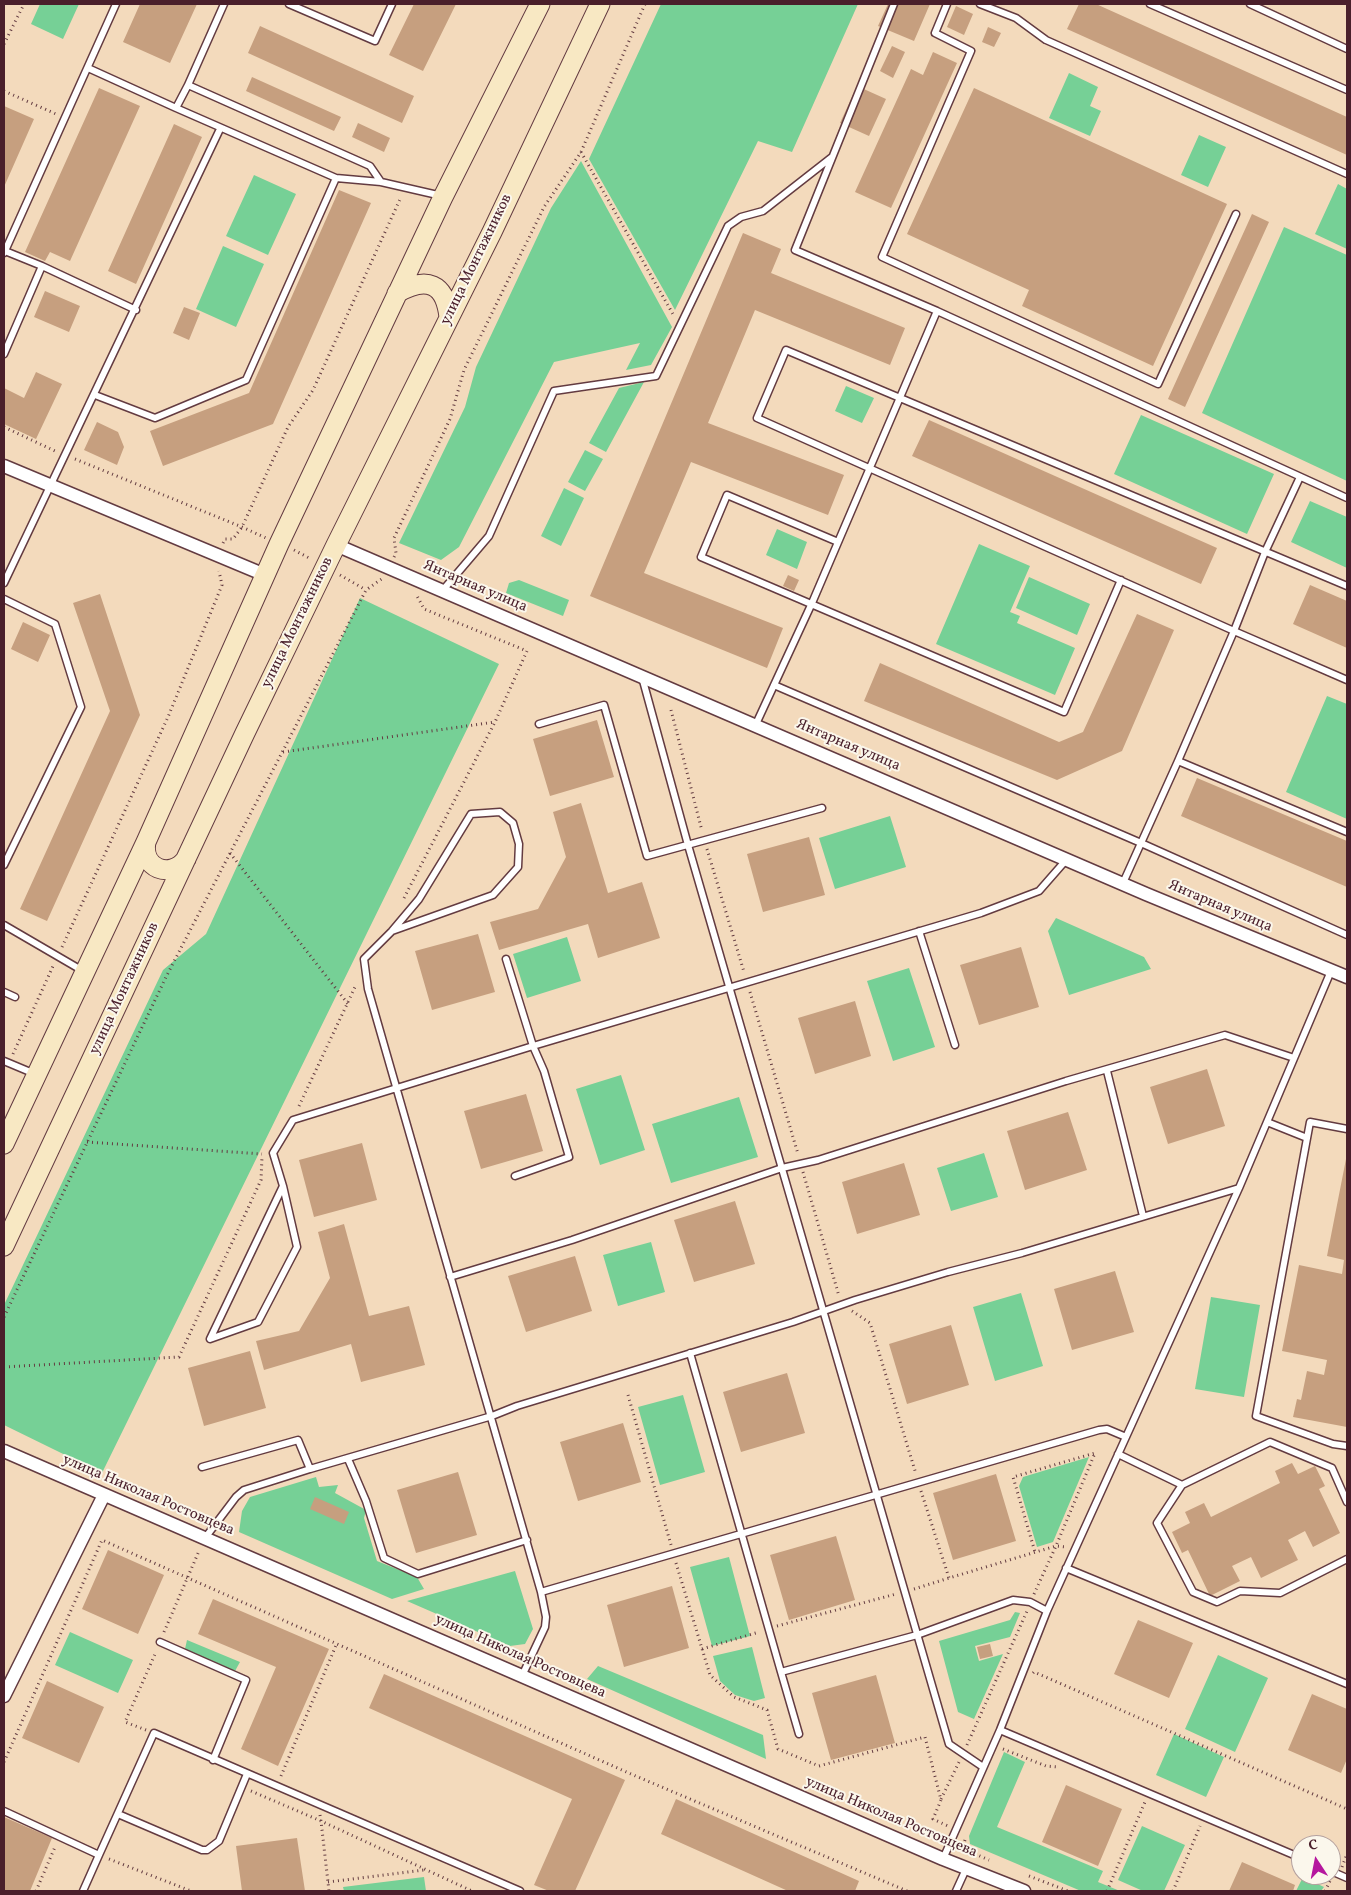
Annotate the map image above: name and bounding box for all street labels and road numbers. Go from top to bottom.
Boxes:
street label: улица Монтажников [437,191,517,329]
street label: улица Монтажников [258,554,338,692]
street label: Янтарная улица [420,557,530,617]
street label: Янтарная улица [793,716,903,776]
street label: Янтарная улица [1165,877,1275,937]
street label: улица Монтажников [86,920,164,1058]
street label: улица Николая Ростовцева [59,1452,237,1540]
street label: улица Николая Ростовцева [432,1611,608,1703]
street label: улица Николая Ростовцева [802,1774,980,1862]

